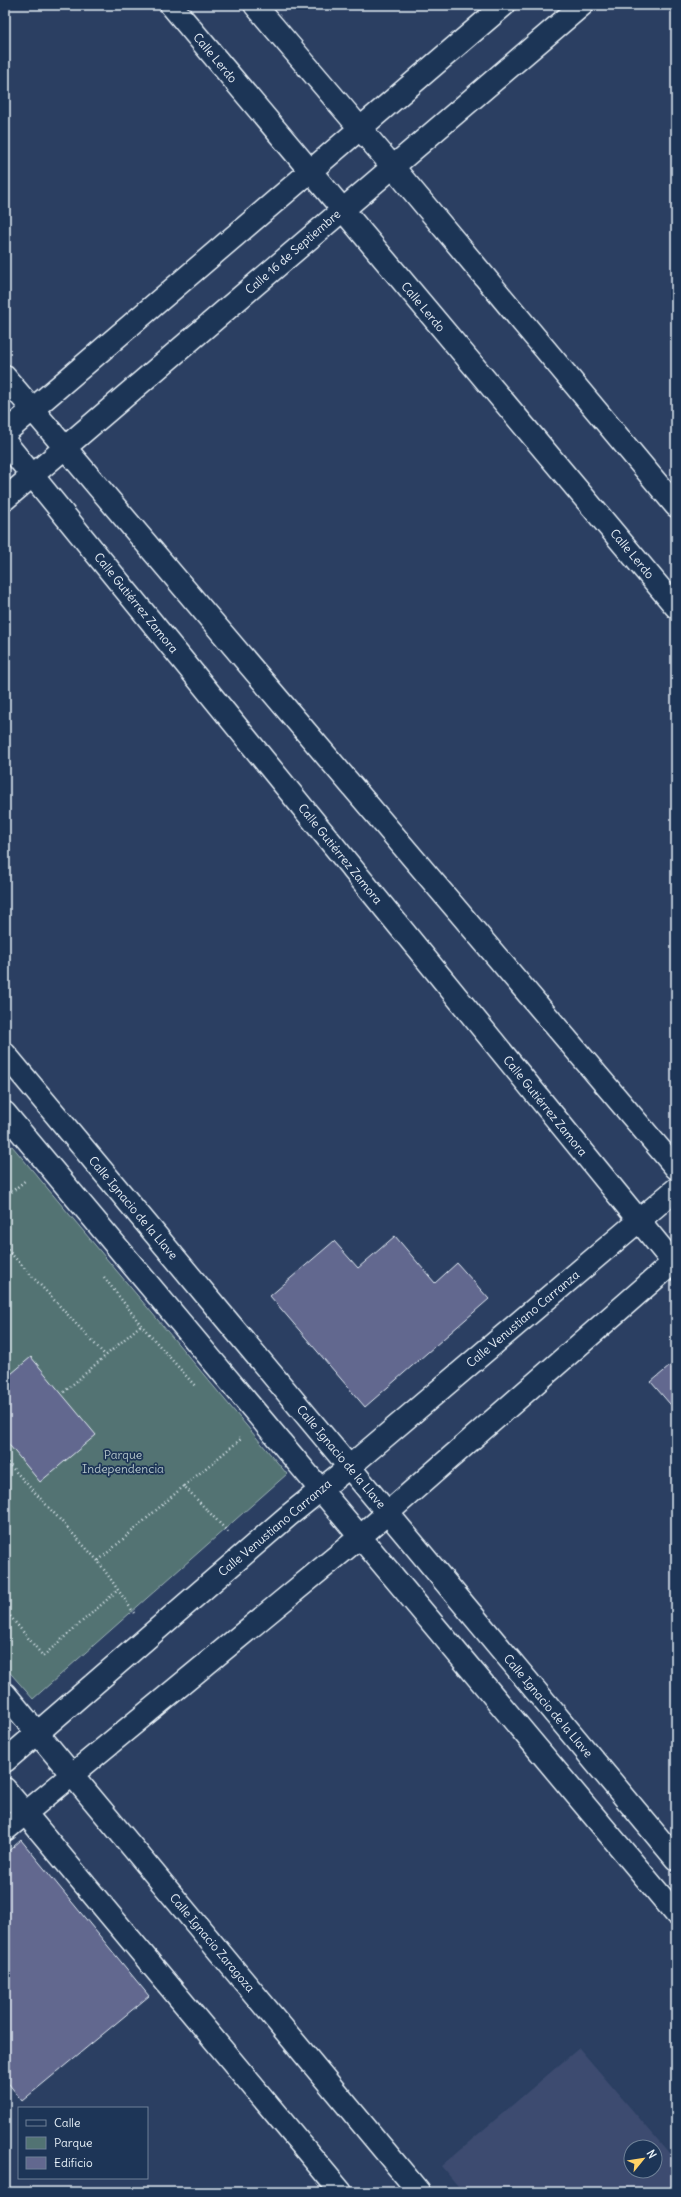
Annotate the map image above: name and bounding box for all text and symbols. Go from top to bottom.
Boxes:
street label: Calle Lerdo [190,30,241,86]
street label: Calle 16 de Septiembre [242,206,343,297]
street label: Calle Lerdo [398,279,449,335]
street label: Calle Lerdo [607,526,658,582]
street label: Calle Gutiérrez Zamora [91,549,182,656]
street label: Calle Gutiérrez Zamora [295,800,386,907]
street label: Calle Gutiérrez Zamora [500,1052,591,1159]
street label: Calle Ignacio de la Llave [86,1153,181,1262]
street label: Calle Venustiano Carranza [463,1267,582,1370]
street label: Calle Ignacio de la Llave [294,1402,389,1511]
park label: Parque Independencia [82,1447,164,1476]
street label: Calle Venustiano Carranza [215,1476,334,1579]
street label: Calle Ignacio de la Llave [501,1651,596,1760]
street label: Calle Ignacio Zaragoza [167,1890,258,1995]
legend [18,2107,148,2179]
text: Calle [54,2115,81,2130]
text: Parque [54,2135,93,2150]
north arrow [623,2139,663,2179]
text: N [644,2147,660,2161]
text: Edificio [54,2155,93,2170]

